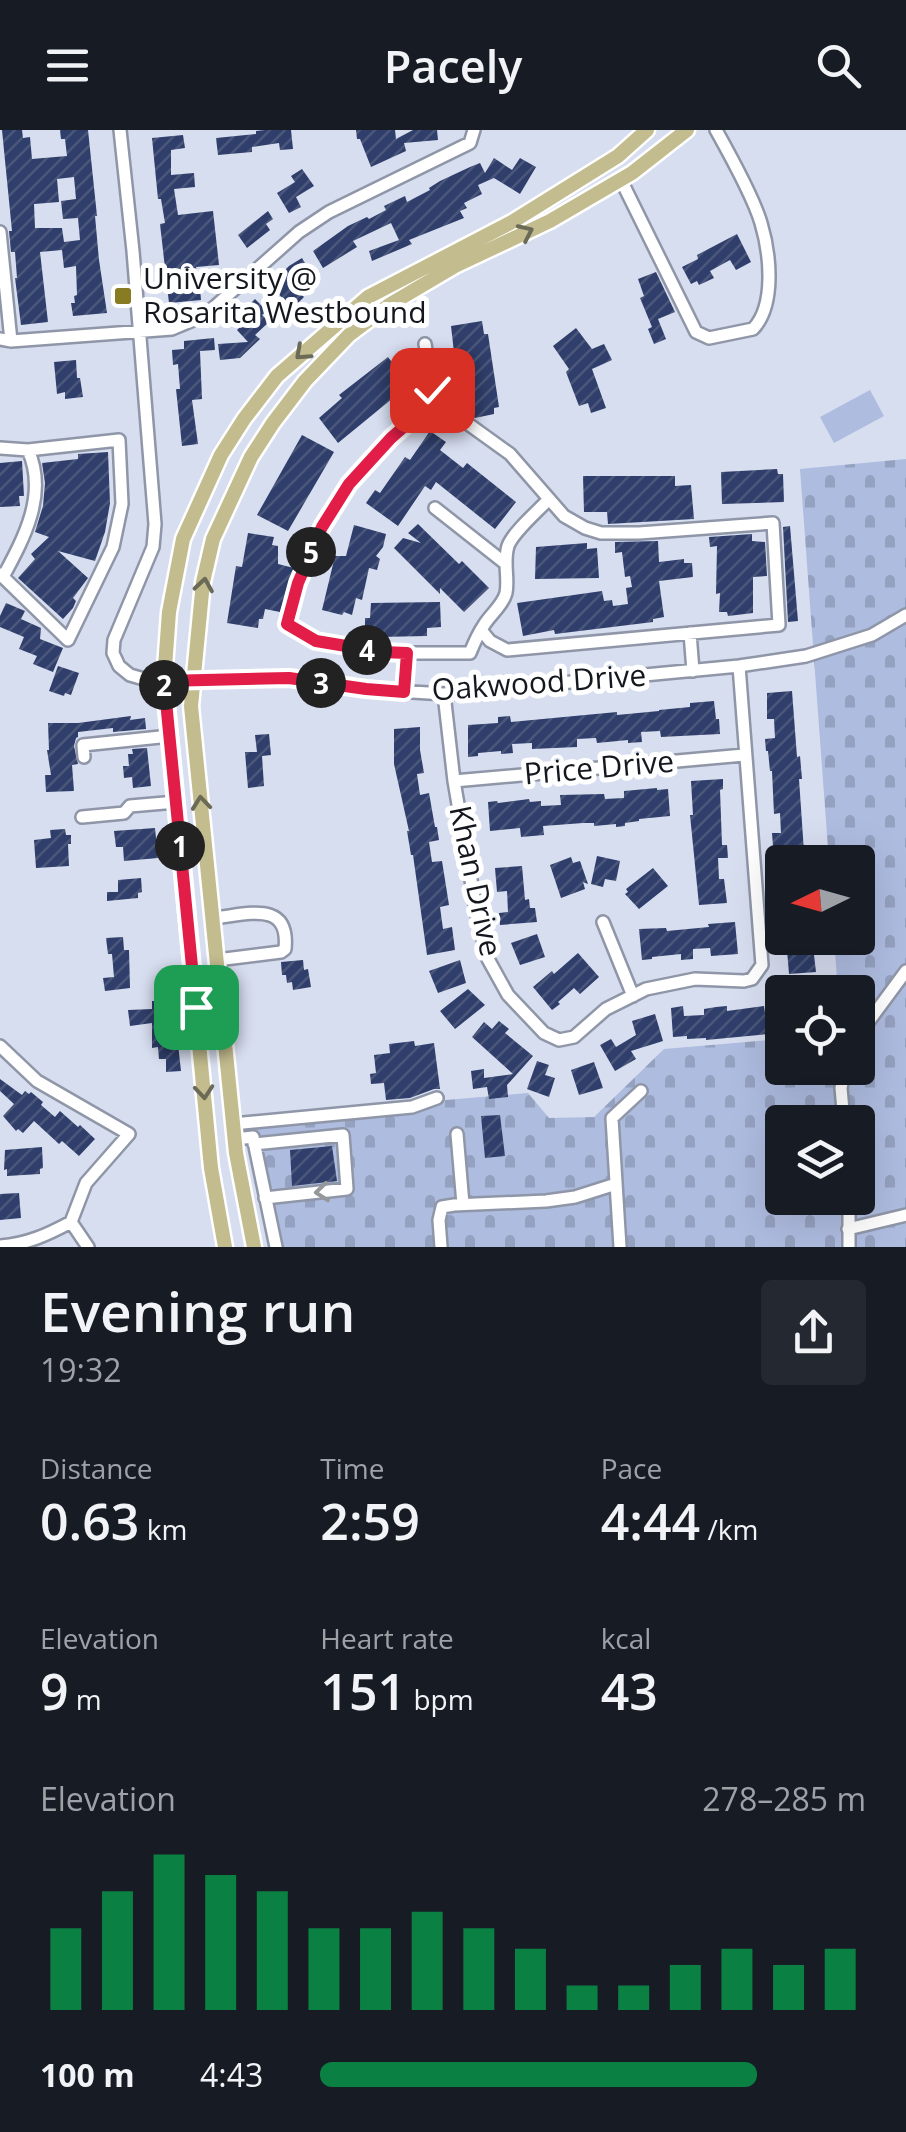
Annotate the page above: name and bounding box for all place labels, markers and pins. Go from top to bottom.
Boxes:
place label: University @ Rosarita Westbound [143,257,427,332]
marker: University @ Rosarita Westbound [112,285,134,307]
pin [390,348,475,433]
pin: 5 [286,527,336,577]
pin: 4 [342,625,392,675]
pin: 3 [296,658,346,708]
pin: 2 [139,660,189,710]
pin: 1 [155,821,205,871]
pin [154,965,239,1050]

